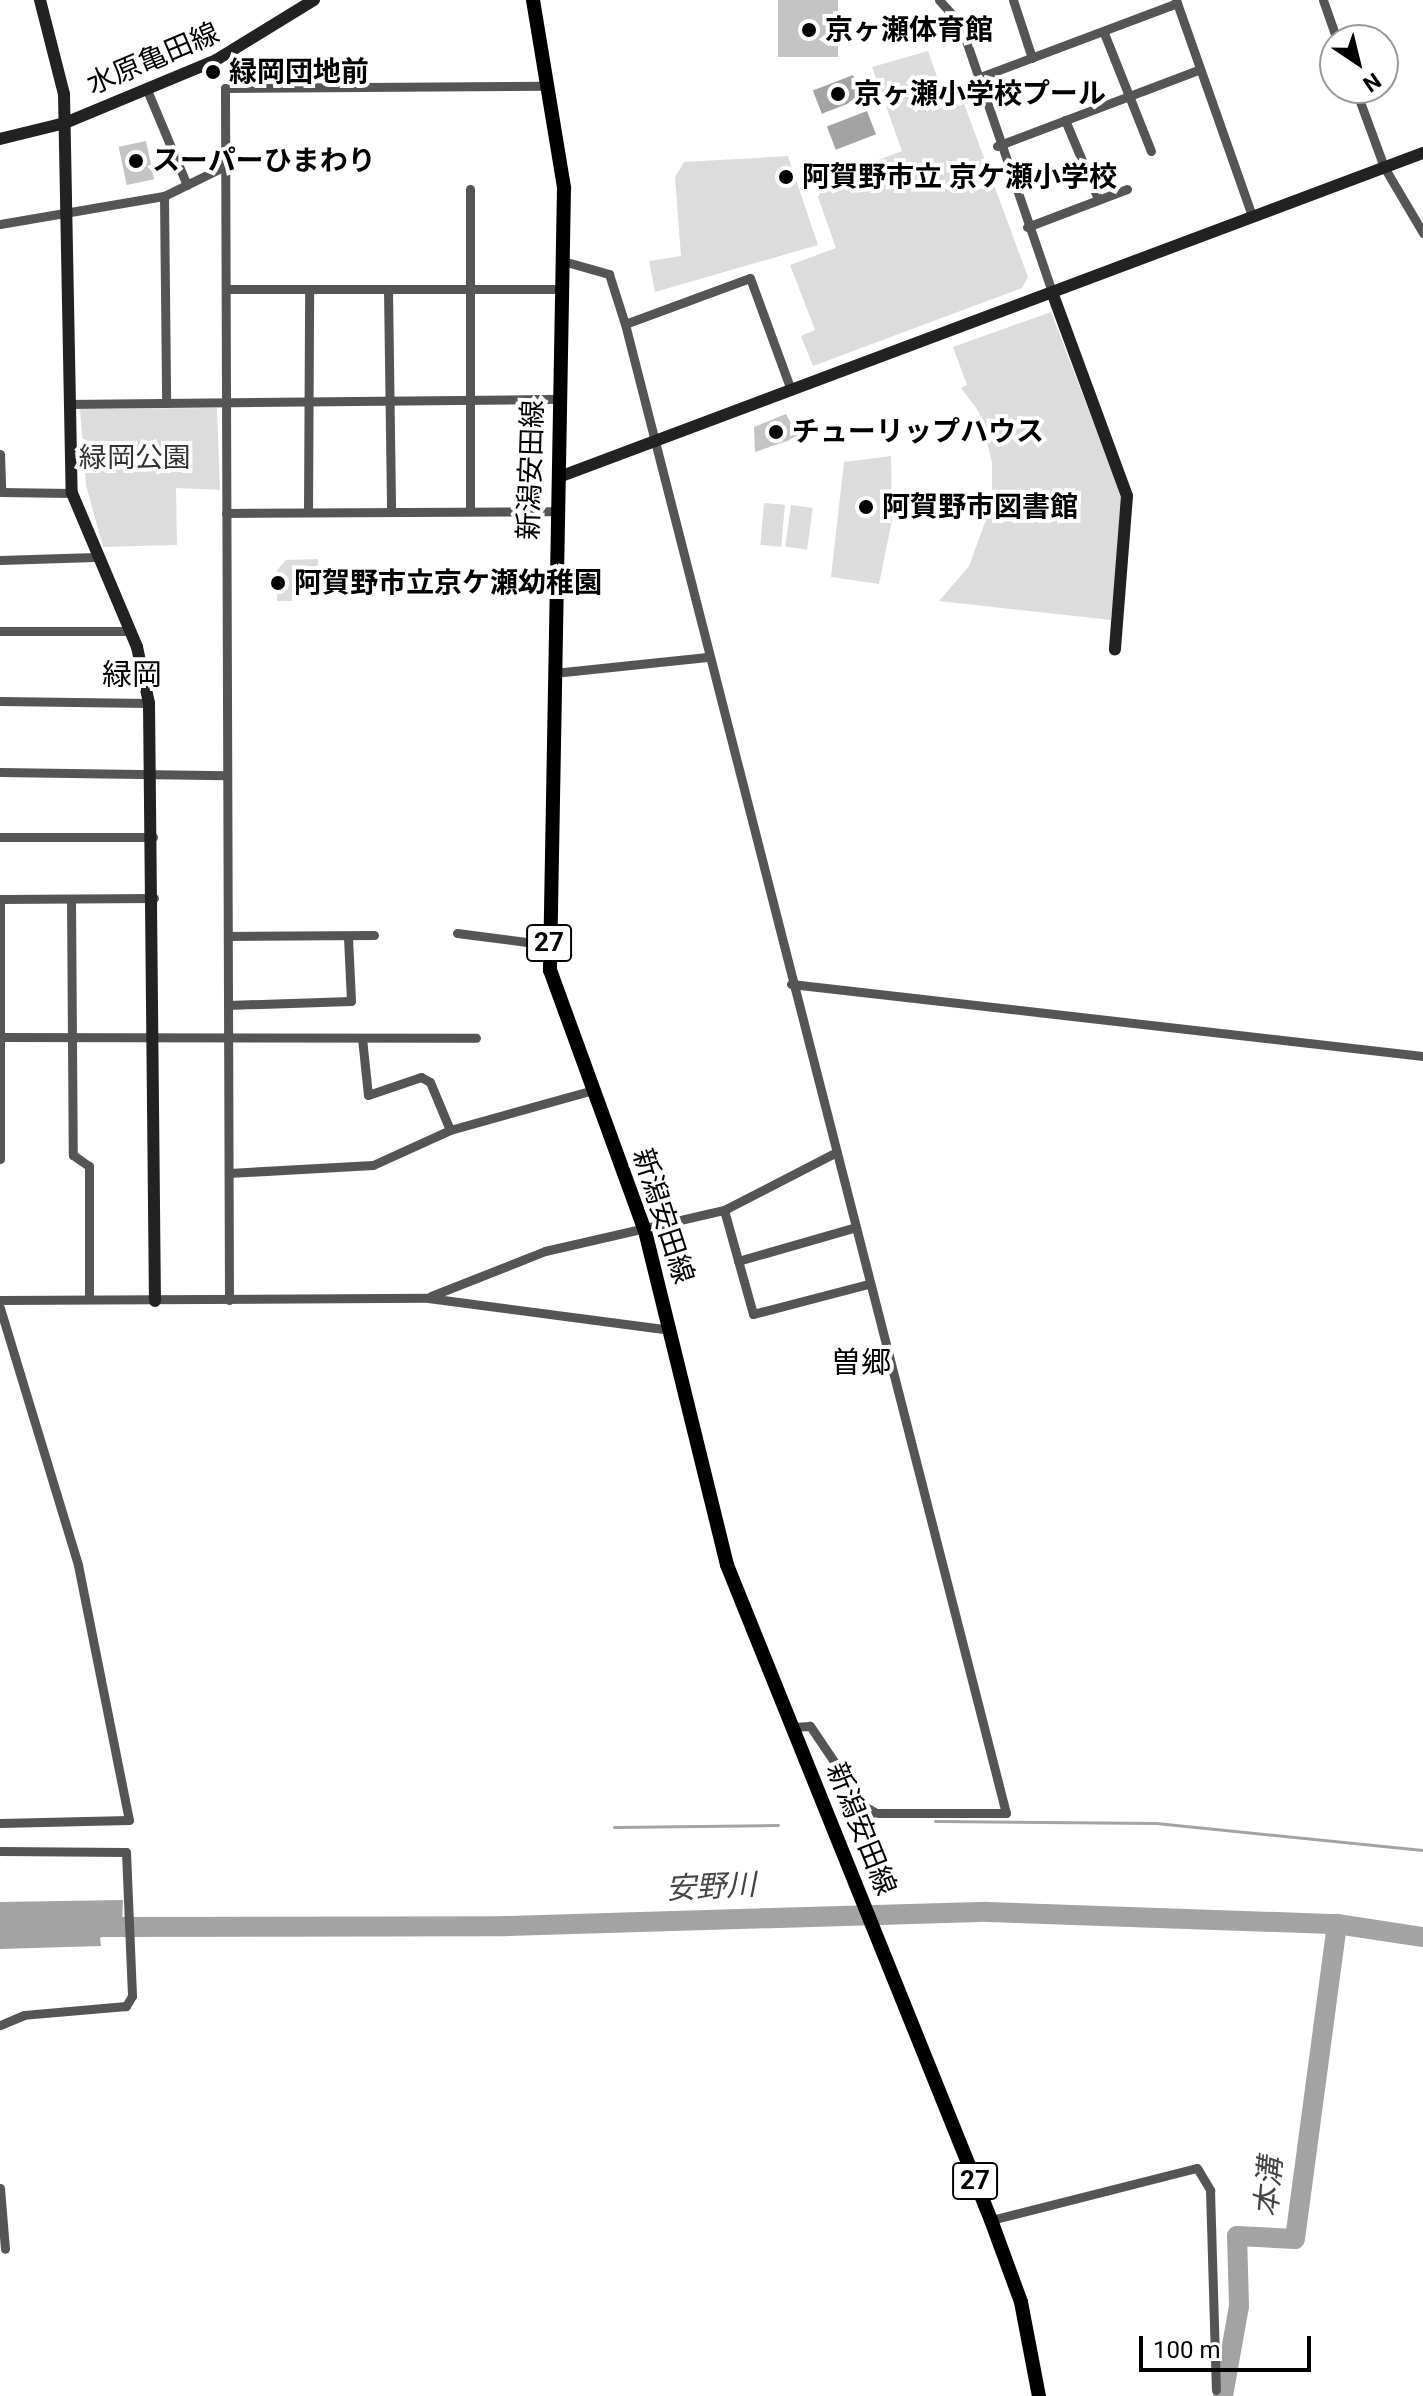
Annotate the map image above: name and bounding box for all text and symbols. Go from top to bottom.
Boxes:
place label: 京ヶ瀬体育館 [825,13,993,47]
street label: 水原亀田線 [82,16,224,102]
marker: 京ヶ瀬体育館 [800,21,818,39]
north arrow [1319,24,1399,104]
place label: 緑岡団地前 [229,55,369,89]
marker: 緑岡団地前 [204,63,222,81]
text: N [1358,68,1385,97]
place label: 京ヶ瀬小学校プール [854,77,1106,111]
marker: 京ヶ瀬小学校プール [829,85,847,103]
place label: スーパーひまわり [152,144,376,178]
marker: スーパーひまわり [127,152,145,170]
place label: 阿賀野市立 京ケ瀬小学校 [802,160,1117,194]
marker: 阿賀野市立 京ケ瀬小学校 [777,168,795,186]
street label: 新潟安田線 [512,399,550,541]
place label: チューリップハウス [792,415,1044,449]
marker: チューリップハウス [767,423,785,441]
park label: 緑岡公園 [79,441,191,475]
place label: 阿賀野市図書館 [882,490,1078,524]
marker: 阿賀野市図書館 [857,498,875,516]
place label: 阿賀野市立京ケ瀬幼稚園 [294,566,602,600]
marker: 阿賀野市立京ケ瀬幼稚園 [269,574,287,592]
district label: 緑岡 [102,657,162,693]
road number: 27 [525,921,573,965]
street label: 新潟安田線 [625,1144,701,1288]
district label: 曽郷 [831,1345,891,1381]
street label: 新潟安田線 [819,1758,903,1900]
water label: 安野川 [665,1867,757,1907]
water label: 本溝 [1248,2156,1290,2218]
road number: 27 [951,2159,999,2203]
scale bar [1143,2320,1315,2370]
text: 100 m [1153,2336,1220,2364]

